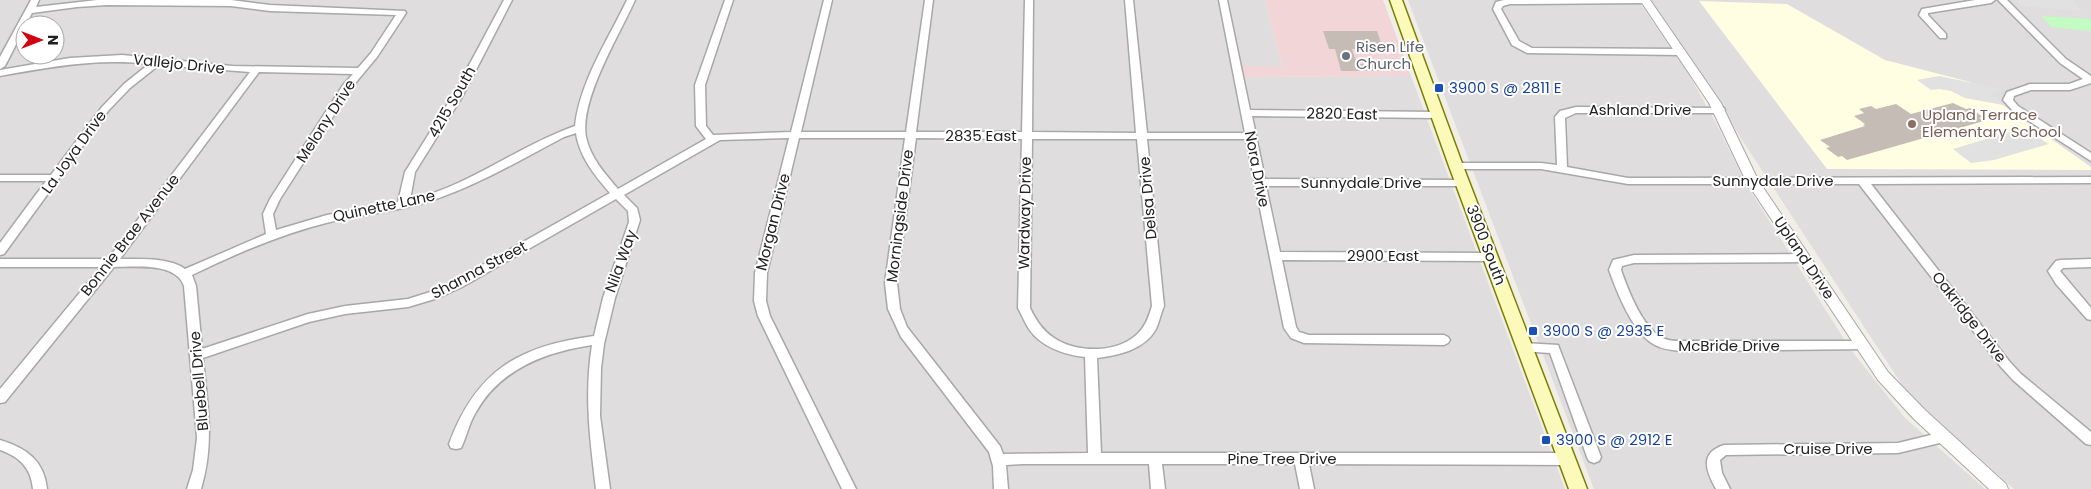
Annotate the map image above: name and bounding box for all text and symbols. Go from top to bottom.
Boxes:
north arrow [15,15,65,65]
text: N [43,35,63,45]
place label: Risen Life Church [1356,36,1424,74]
street label: Vallejo Drive [132,48,226,79]
marker: Risen Life Church [1340,50,1352,62]
street label: 4215 South [423,62,481,141]
street label: Melony Drive [291,75,360,166]
place label: 3900 S @ 2811 E [1449,77,1562,98]
marker: 3900 S @ 2811 E [1433,82,1445,94]
street label: Ashland Drive [1589,99,1691,120]
street label: 2820 East [1306,102,1378,125]
place label: Upland Terrace Elementary School [1922,104,2061,142]
street label: La Joya Drive [36,106,111,198]
marker: Upland Terrace Elementary School [1906,118,1918,130]
street label: 2835 East [945,125,1017,146]
street label: Nora Drive [1240,129,1275,209]
street label: Morningside Drive [881,148,918,284]
street label: Wardway Drive [1013,156,1036,270]
street label: Delsa Drive [1133,156,1162,240]
street label: Bonnie Brae Avenue [75,169,184,300]
street label: Sunnydale Drive [1713,170,1833,191]
street label: Morgan Drive [750,171,795,273]
street label: Sunnydale Drive [1301,172,1421,193]
street label: Quinette Lane [331,184,437,227]
street label: 3900 South [1462,202,1511,288]
street label: Upland Drive [1769,212,1840,303]
street label: Nila Way [599,226,642,295]
street label: Shanna Street [427,235,530,304]
street label: 2900 East [1347,245,1419,266]
street label: Oakridge Drive [1927,267,2012,367]
place label: 3900 S @ 2935 E [1543,320,1664,341]
marker: 3900 S @ 2935 E [1527,325,1539,337]
street label: Bluebell Drive [184,330,213,432]
street label: McBride Drive [1678,335,1780,356]
place label: 3900 S @ 2912 E [1556,429,1672,450]
marker: 3900 S @ 2912 E [1540,434,1552,446]
street label: Cruise Drive [1783,438,1873,459]
street label: Pine Tree Drive [1227,448,1337,469]

